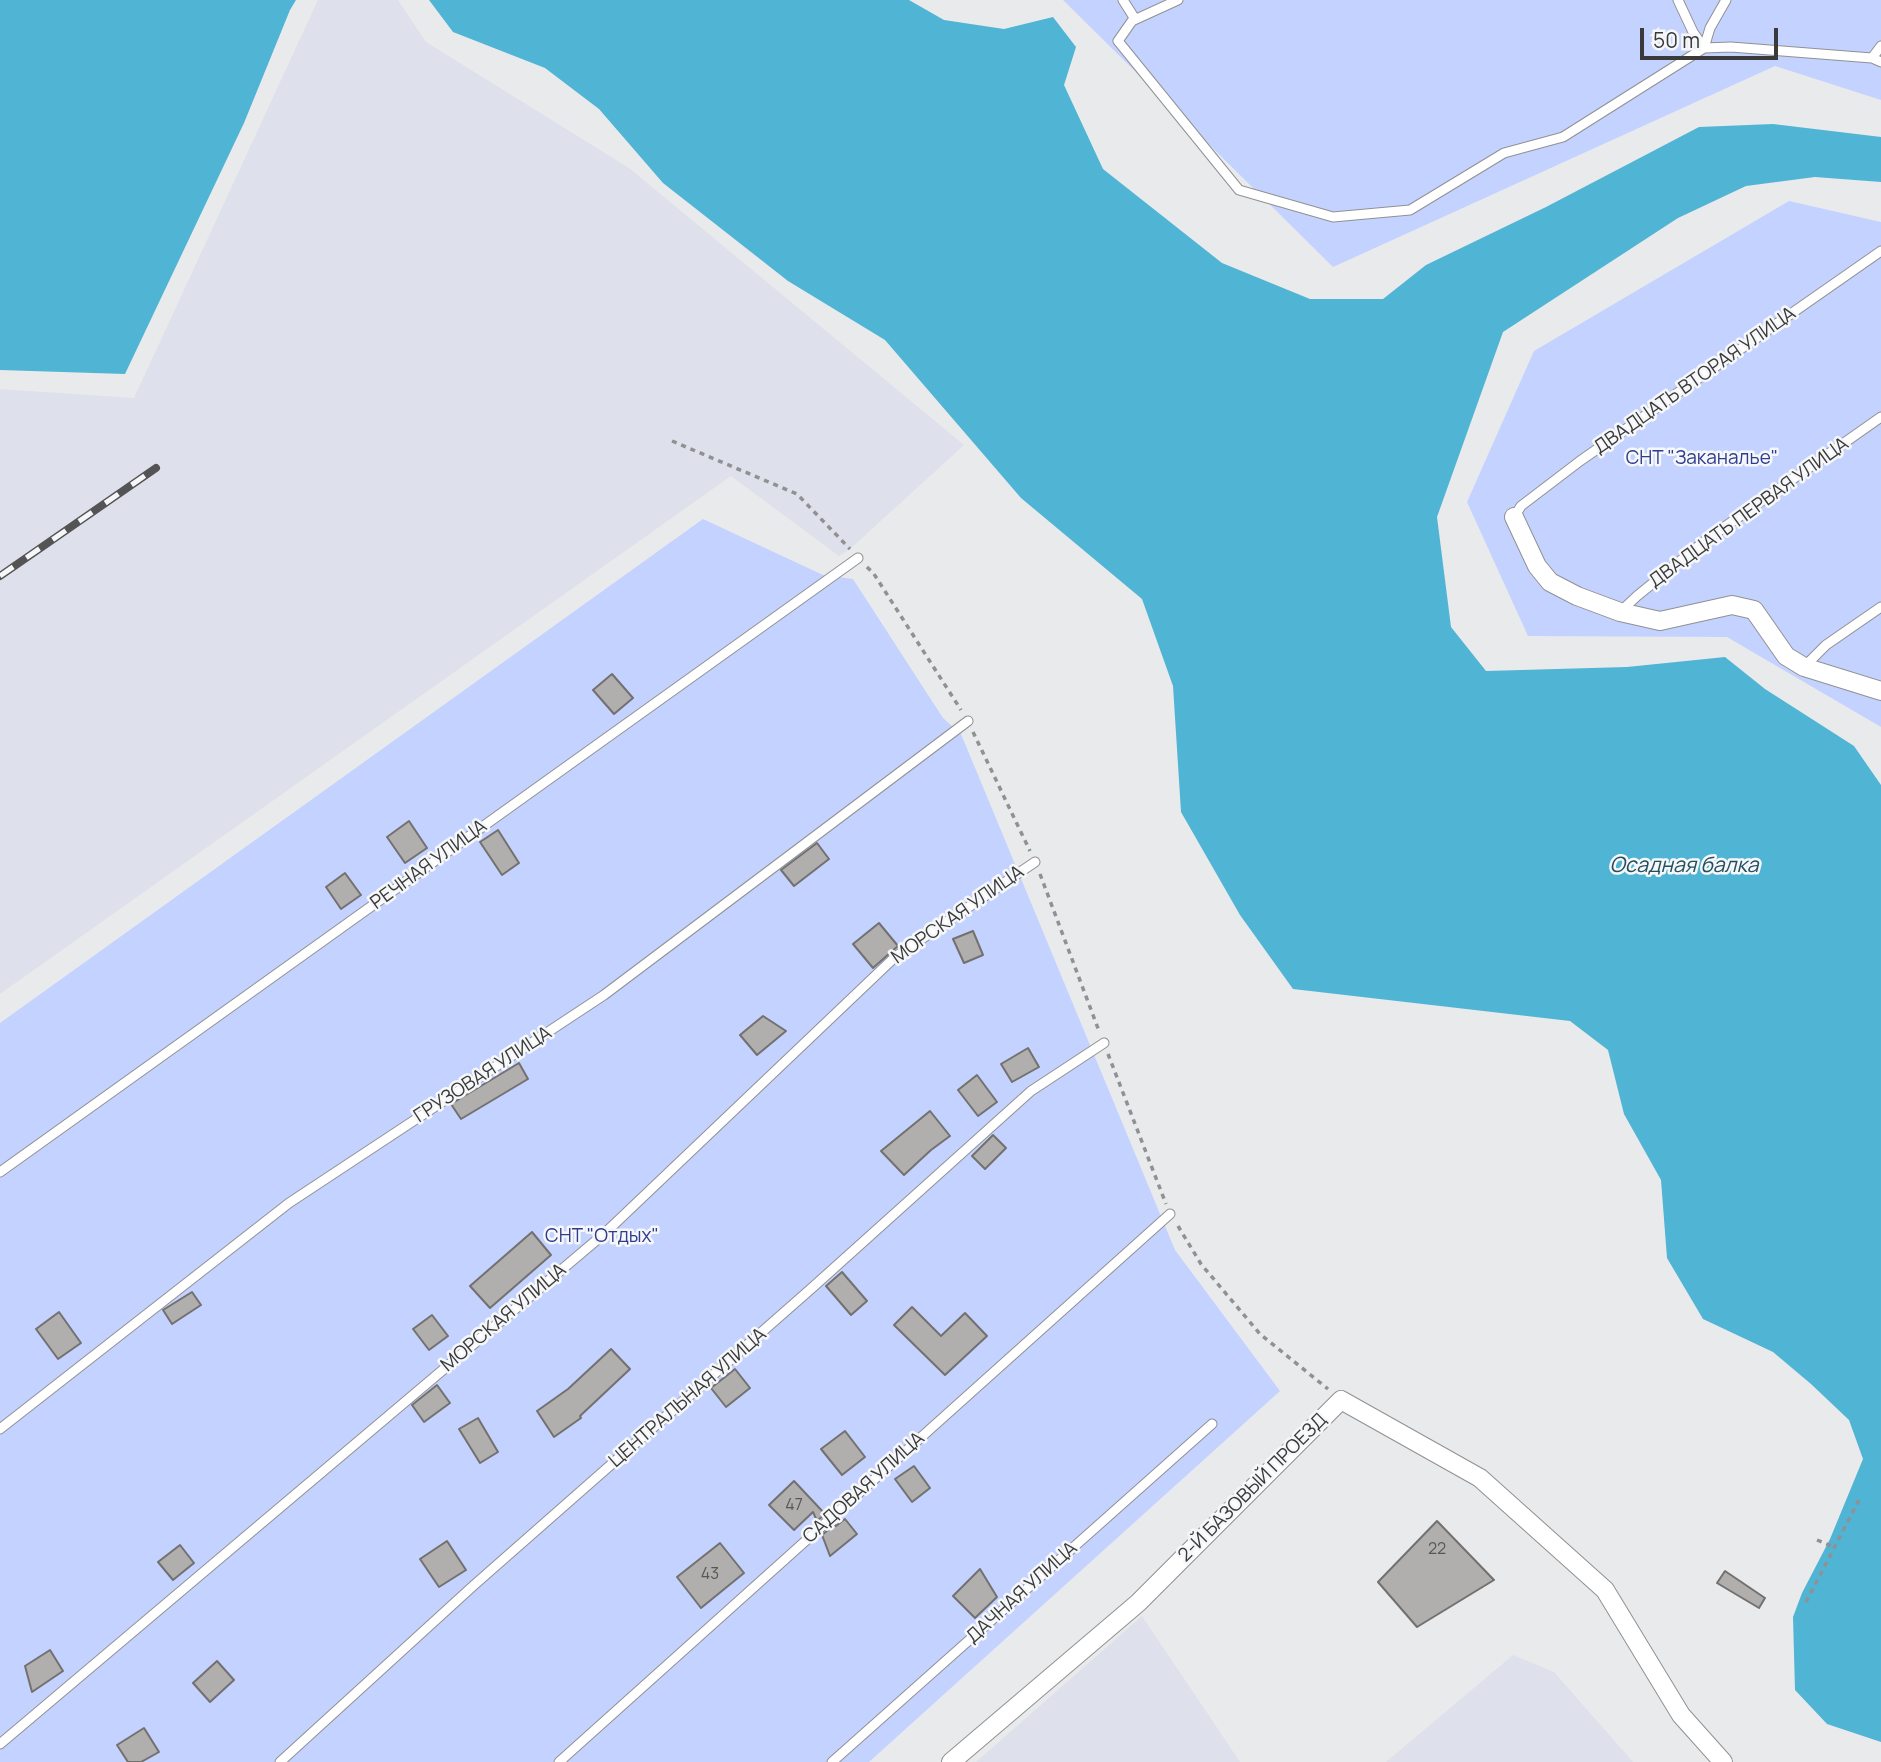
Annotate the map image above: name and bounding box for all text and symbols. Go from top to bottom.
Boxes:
scale bar [1643,14,1781,58]
text: 50 m [1653,26,1700,54]
street label: ДВАДЦАТЬ ВТОРАЯ УЛИЦА [1590,302,1800,460]
street label: ДВАДЦАТЬ ПЕРВАЯ УЛИЦА [1645,433,1853,593]
park label: СНТ "Заканалье" [1626,448,1778,470]
street label: РЕЧНАЯ УЛИЦА [367,815,491,915]
water label: Осадная балка [1610,853,1758,879]
street label: МОРСКАЯ УЛИЦА [887,861,1029,969]
street label: ГРУЗОВАЯ УЛИЦА [410,1022,556,1128]
park label: СНТ "Отдых" [545,1226,659,1248]
street label: МОРСКАЯ УЛИЦА [437,1259,571,1377]
street label: ЦЕНТРАЛЬНАЯ УЛИЦА [605,1324,771,1472]
street label: 2-Й БАЗОВЫЙ ПРОЕЗД [1174,1409,1332,1567]
street label: САДОВАЯ УЛИЦА [799,1427,929,1549]
house number: 47 [785,1496,803,1516]
street label: ДАЧНАЯ УЛИЦА [962,1537,1082,1649]
house number: 22 [1428,1540,1446,1560]
house number: 43 [701,1565,719,1585]

